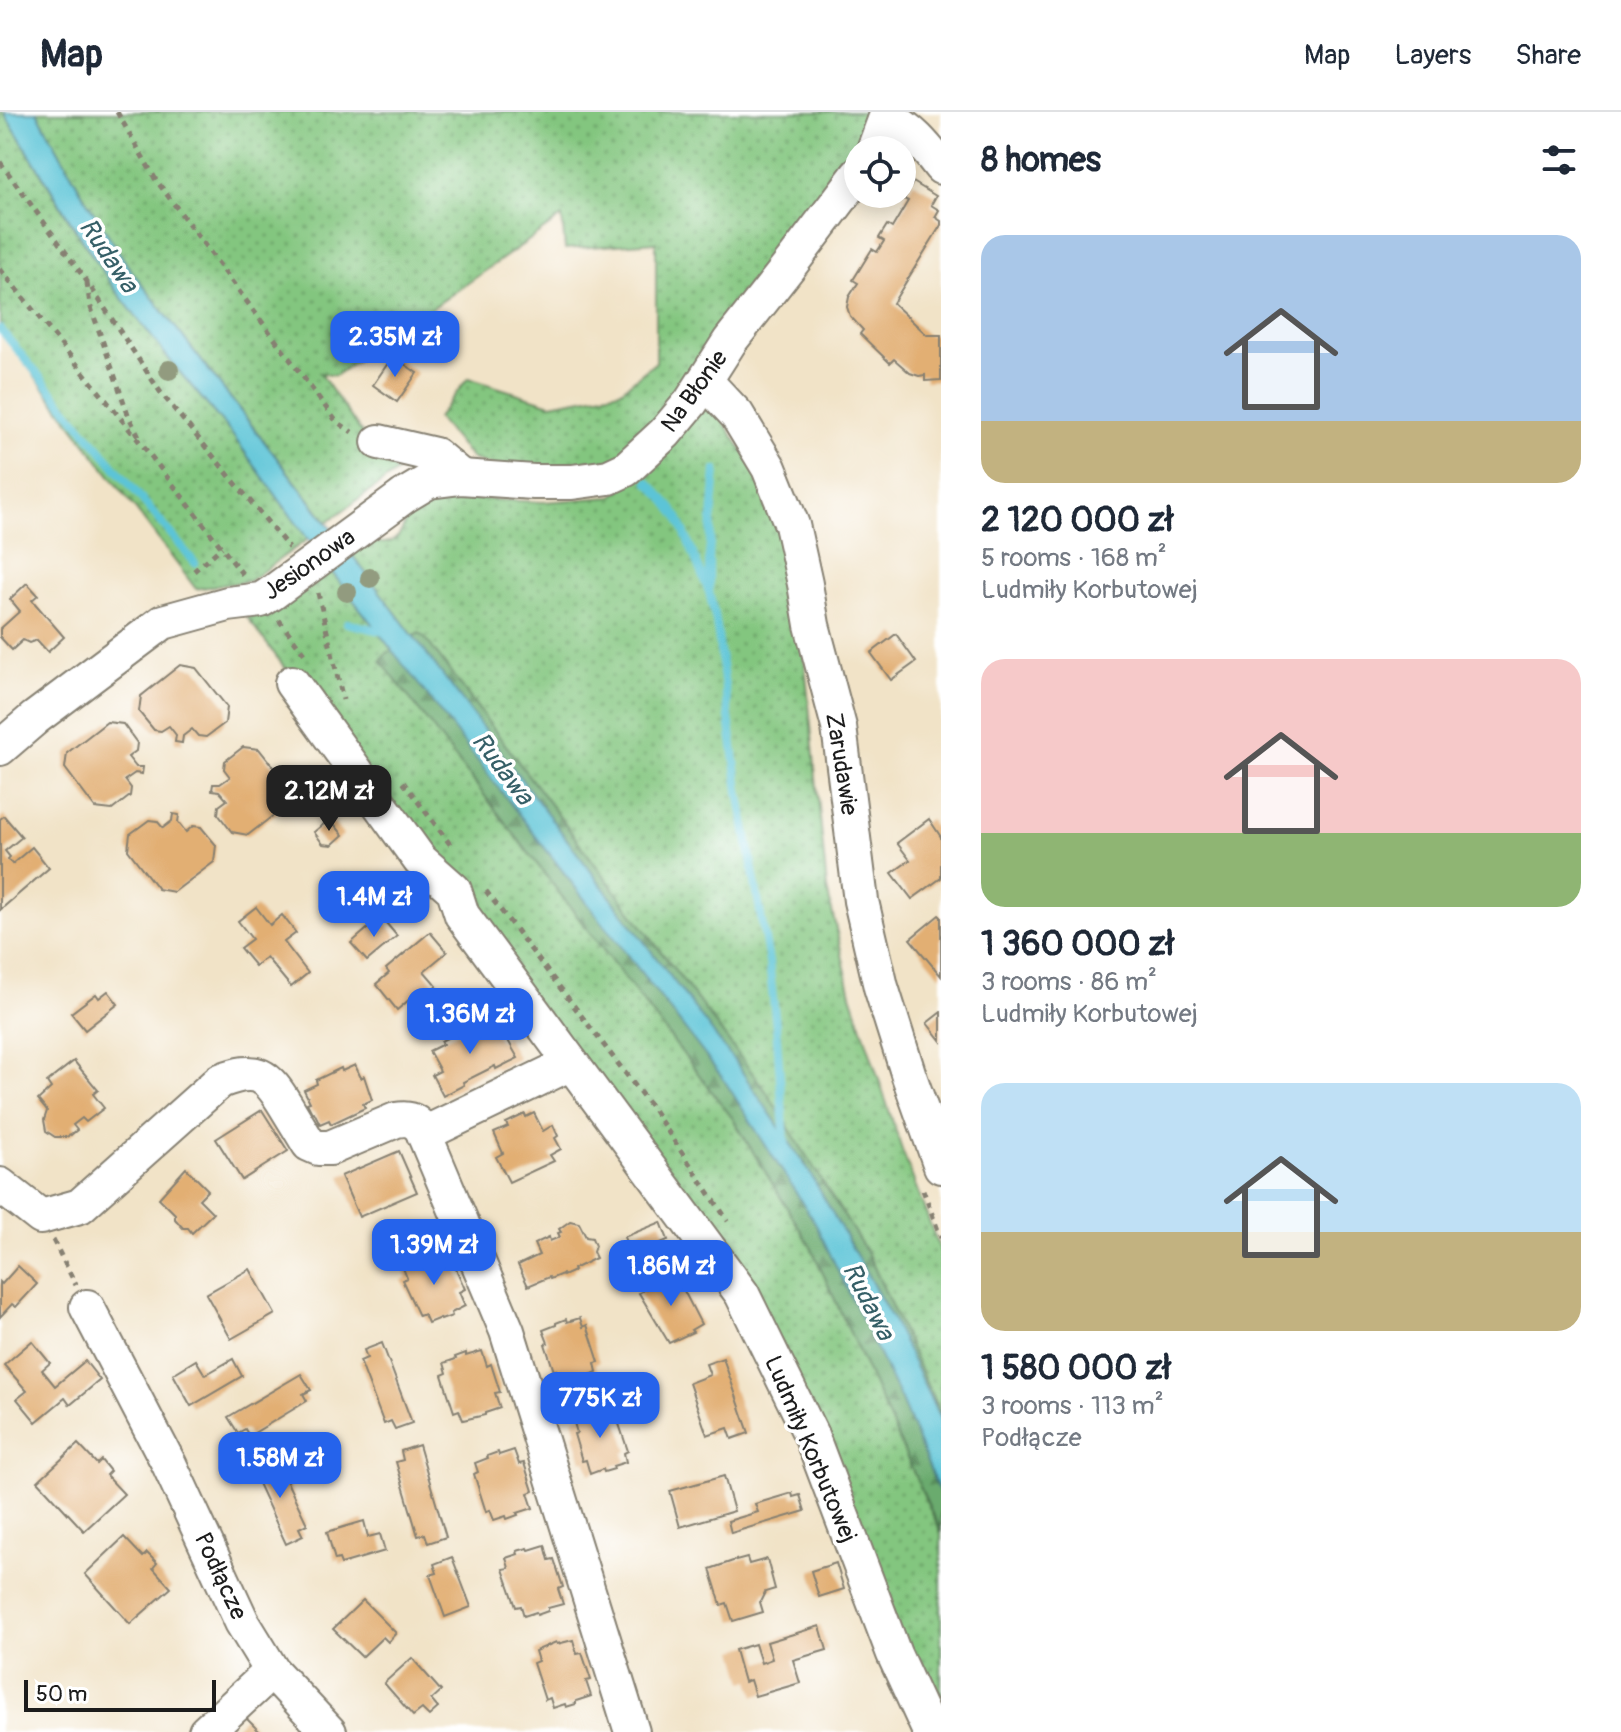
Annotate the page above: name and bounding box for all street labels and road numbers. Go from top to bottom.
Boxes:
street label: Na Błonie [655,344,734,438]
street label: Jesionowa [258,522,361,606]
street label: Zarudawie [819,711,864,818]
street label: Ludmiły Korbutowej [758,1351,863,1547]
street label: Podłącze [188,1528,253,1625]

